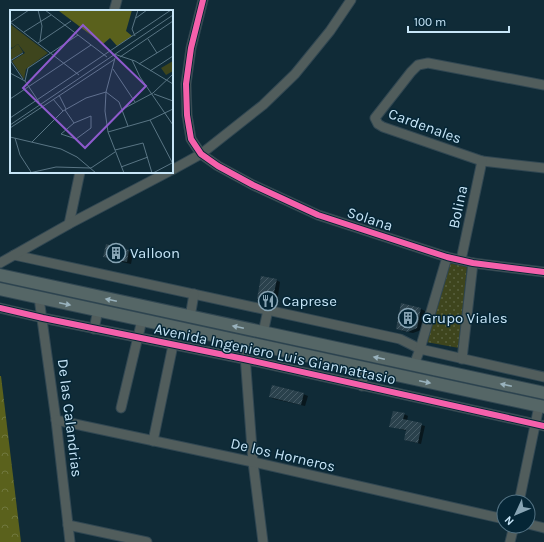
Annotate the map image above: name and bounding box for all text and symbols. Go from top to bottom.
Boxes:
scale bar [408,8,509,34]
inset map [10,10,173,173]
text: 100 m [414,15,446,29]
street label: Cardenales [386,104,464,148]
street label: Bolina [445,184,471,230]
street label: Solana [345,203,395,235]
building icon: Valloon [105,242,127,264]
place label: Valloon [130,244,180,262]
restaurant icon: Caprese [257,290,279,312]
place label: Caprese [282,292,337,310]
one-way arrow [105,296,117,302]
one-way arrow [59,301,72,307]
building icon: Grupo Viales [397,307,419,329]
place label: Grupo Viales [422,309,508,327]
street label: Avenida Ingeniero Luis Giannattasio [153,320,397,388]
one-way arrow [232,324,244,330]
one-way arrow [373,355,385,361]
street label: De las Calandrias [54,358,86,478]
one-way arrow [419,379,431,385]
one-way arrow [500,382,512,388]
street label: De los Horneros [229,434,337,476]
north arrow [496,494,536,534]
text: N [502,513,517,528]

